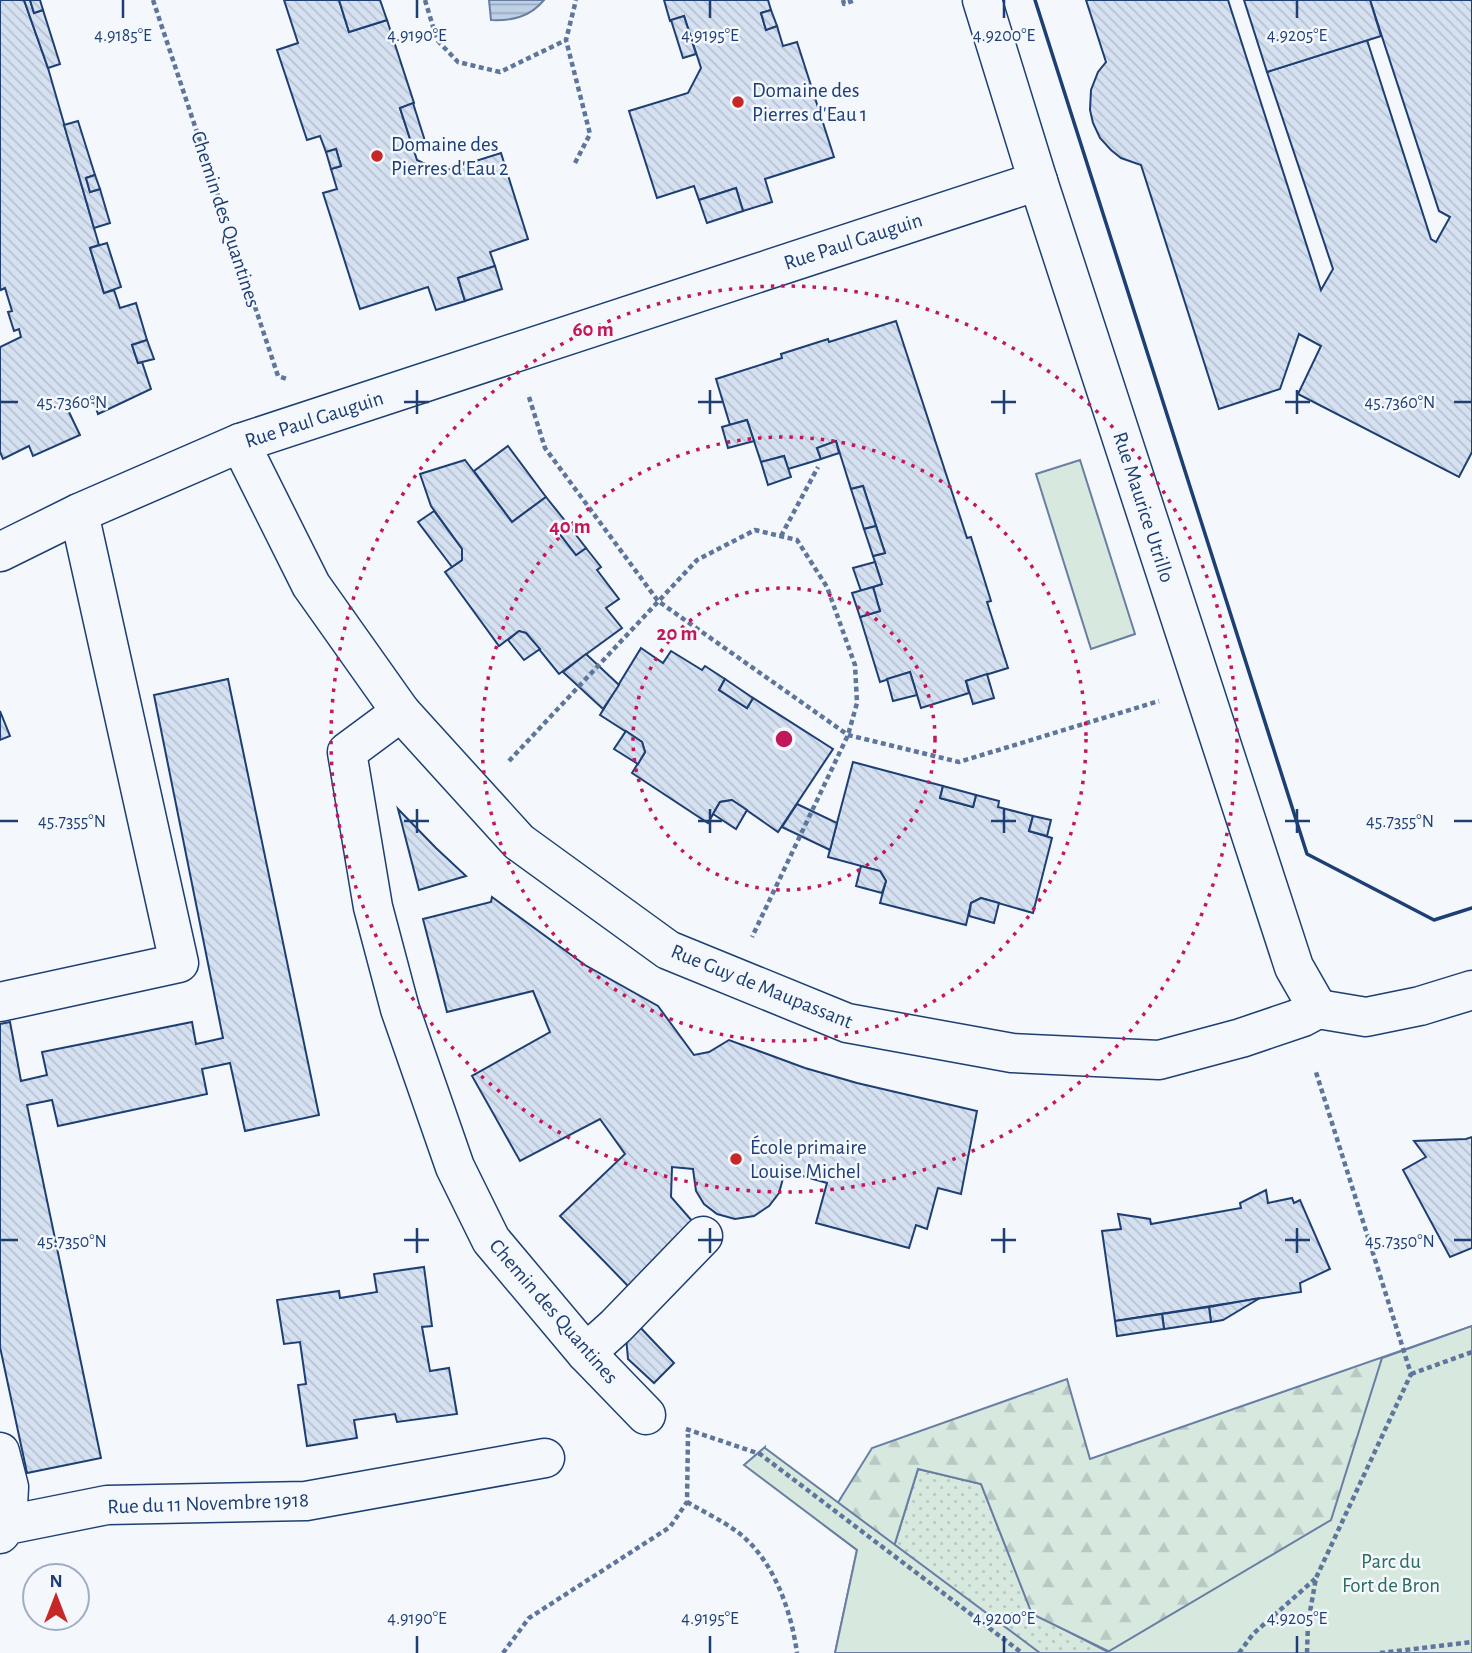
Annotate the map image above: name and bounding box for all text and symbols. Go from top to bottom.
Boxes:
text: 4.9185°E [94,27,152,45]
text: 4.9190°E [387,27,447,45]
text: 4.9195°E [681,27,739,45]
text: 4.9200°E [973,27,1036,45]
text: 4.9205°E [1267,27,1328,45]
place label: Domaine des Pierres d'Eau 1 [752,80,867,125]
marker: Domaine des Pierres d'Eau 1 [730,94,746,110]
street label: Chemin des Quantines [187,128,264,310]
place label: Domaine des Pierres d'Eau 2 [391,134,509,179]
marker: Domaine des Pierres d'Eau 2 [369,148,385,164]
street label: Rue Paul Gauguin [781,209,925,274]
text: 60 m [572,319,614,340]
street label: Rue Paul Gauguin [242,387,386,452]
text: 45.7360°N [37,394,107,412]
text: 45.7360°N [1365,394,1435,412]
street label: Rue Maurice Utrillo [1109,429,1178,585]
text: 40 m [549,516,591,537]
text: 20 m [657,623,697,644]
centre of rings [772,727,796,751]
text: 45.7355°N [38,813,106,831]
text: 45.7355°N [1366,813,1434,831]
street label: Rue Guy de Maupassant [668,940,856,1033]
place label: École primaire Louise Michel [750,1135,867,1182]
marker: École primaire Louise Michel [728,1151,744,1167]
text: 45.7350°N [37,1233,107,1251]
text: 45.7350°N [1365,1233,1435,1251]
street label: Chemin des Quantines [485,1235,622,1388]
street label: Rue du 11 Novembre 1918 [107,1489,309,1518]
park label: Parc du Fort de Bron [1342,1551,1440,1596]
north arrow [21,1562,91,1632]
text: N [49,1572,63,1591]
text: 4.9190°E [387,1610,447,1628]
text: 4.9195°E [681,1610,739,1628]
text: 4.9200°E [973,1610,1036,1628]
text: 4.9205°E [1267,1610,1328,1628]

